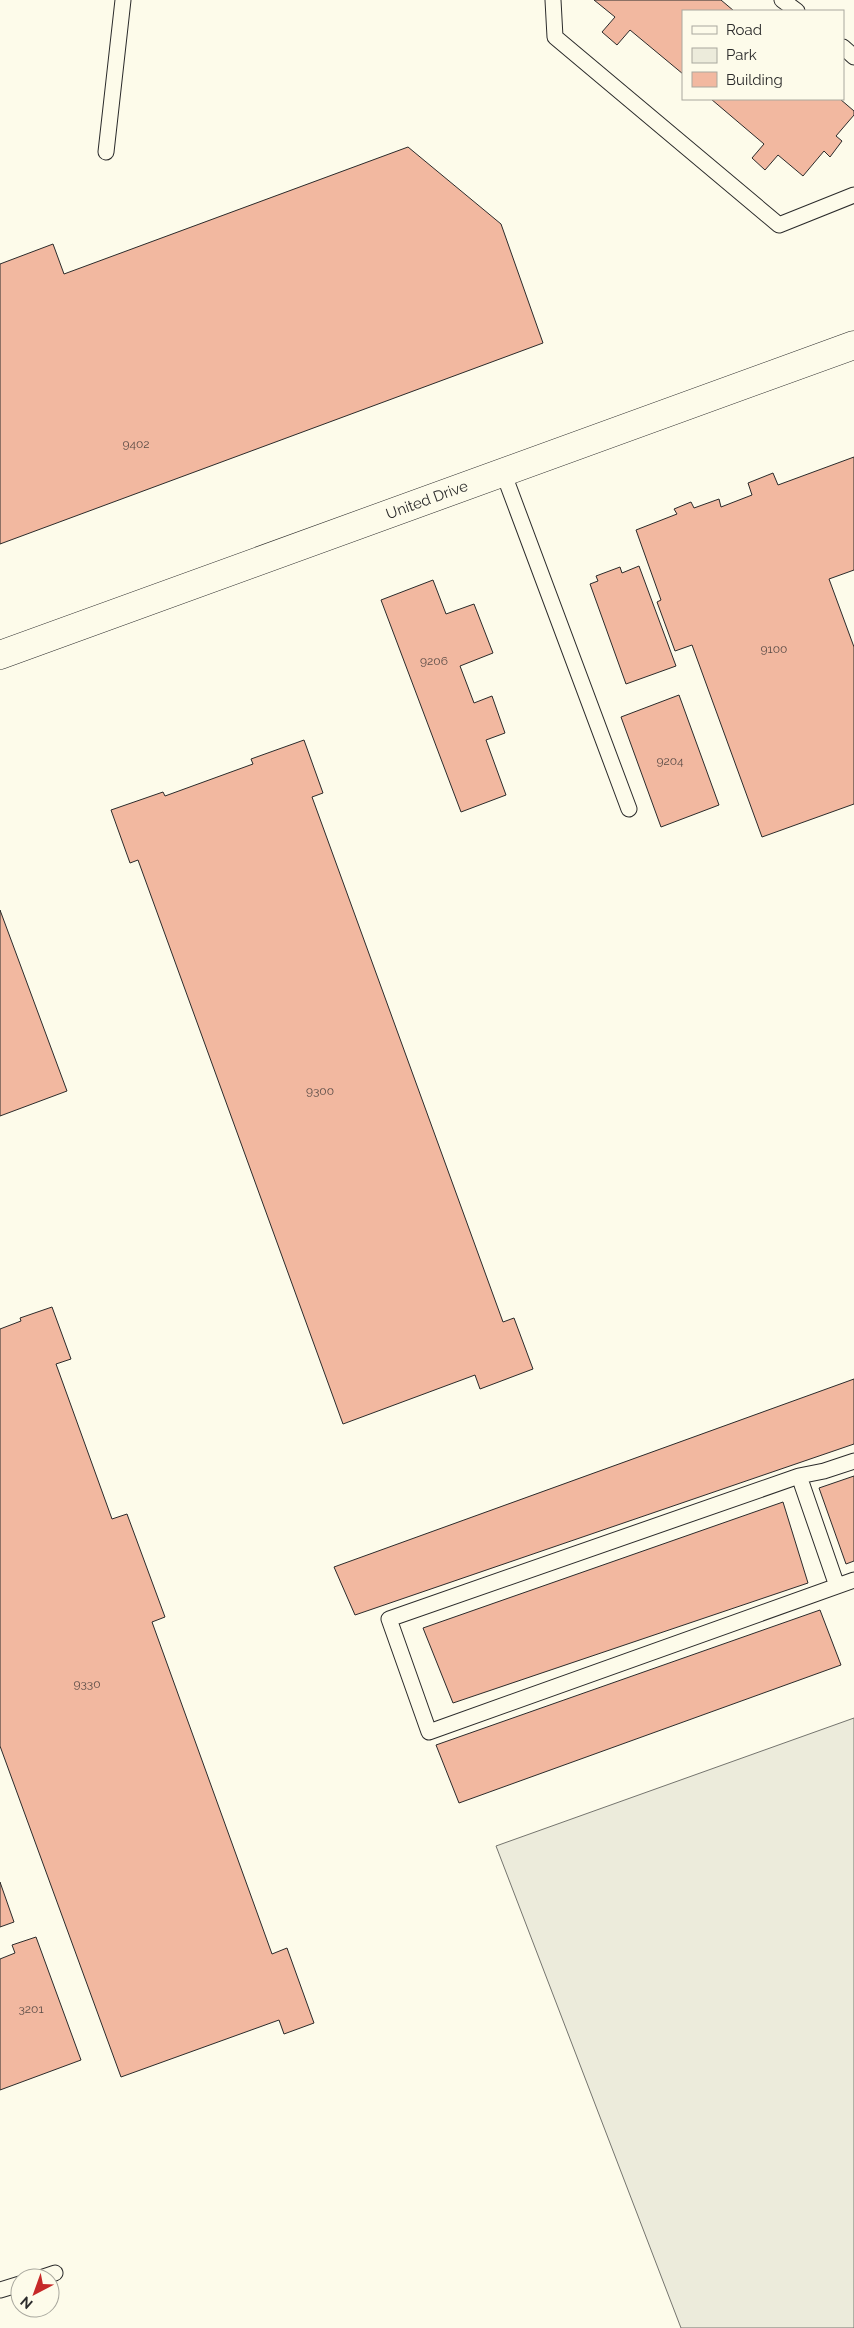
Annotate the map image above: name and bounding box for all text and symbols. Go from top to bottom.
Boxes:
legend [682,10,844,100]
text: Road [726,21,762,39]
text: Park [726,46,757,64]
text: Building [726,71,783,89]
house number: 9402 [122,437,150,451]
street label: United Drive [384,477,471,523]
house number: 9100 [761,642,787,656]
house number: 9206 [420,654,448,668]
house number: 9204 [656,754,684,768]
house number: 9300 [306,1084,334,1098]
house number: 9330 [73,1677,101,1691]
house number: 3201 [18,2002,44,2016]
north arrow [10,2268,60,2318]
text: N [17,2293,36,2312]

